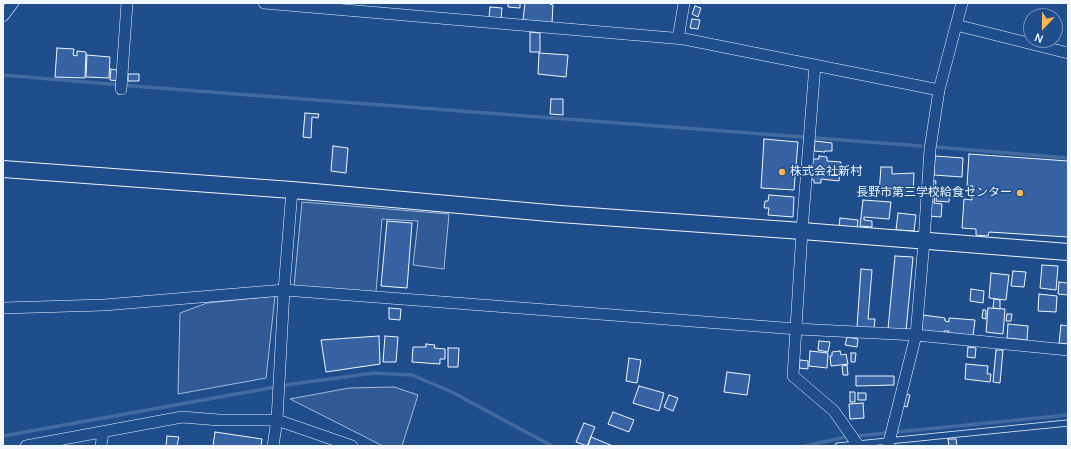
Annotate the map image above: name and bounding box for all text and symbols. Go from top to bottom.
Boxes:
north arrow [1023,8,1063,48]
text: N [1032,30,1045,47]
place label: 株式会社新村 [790,165,862,179]
marker: 株式会社新村 [777,167,787,177]
place label: 長野市第三学校給食センター [856,186,1012,200]
marker: 長野市第三学校給食センター [1015,188,1025,198]

